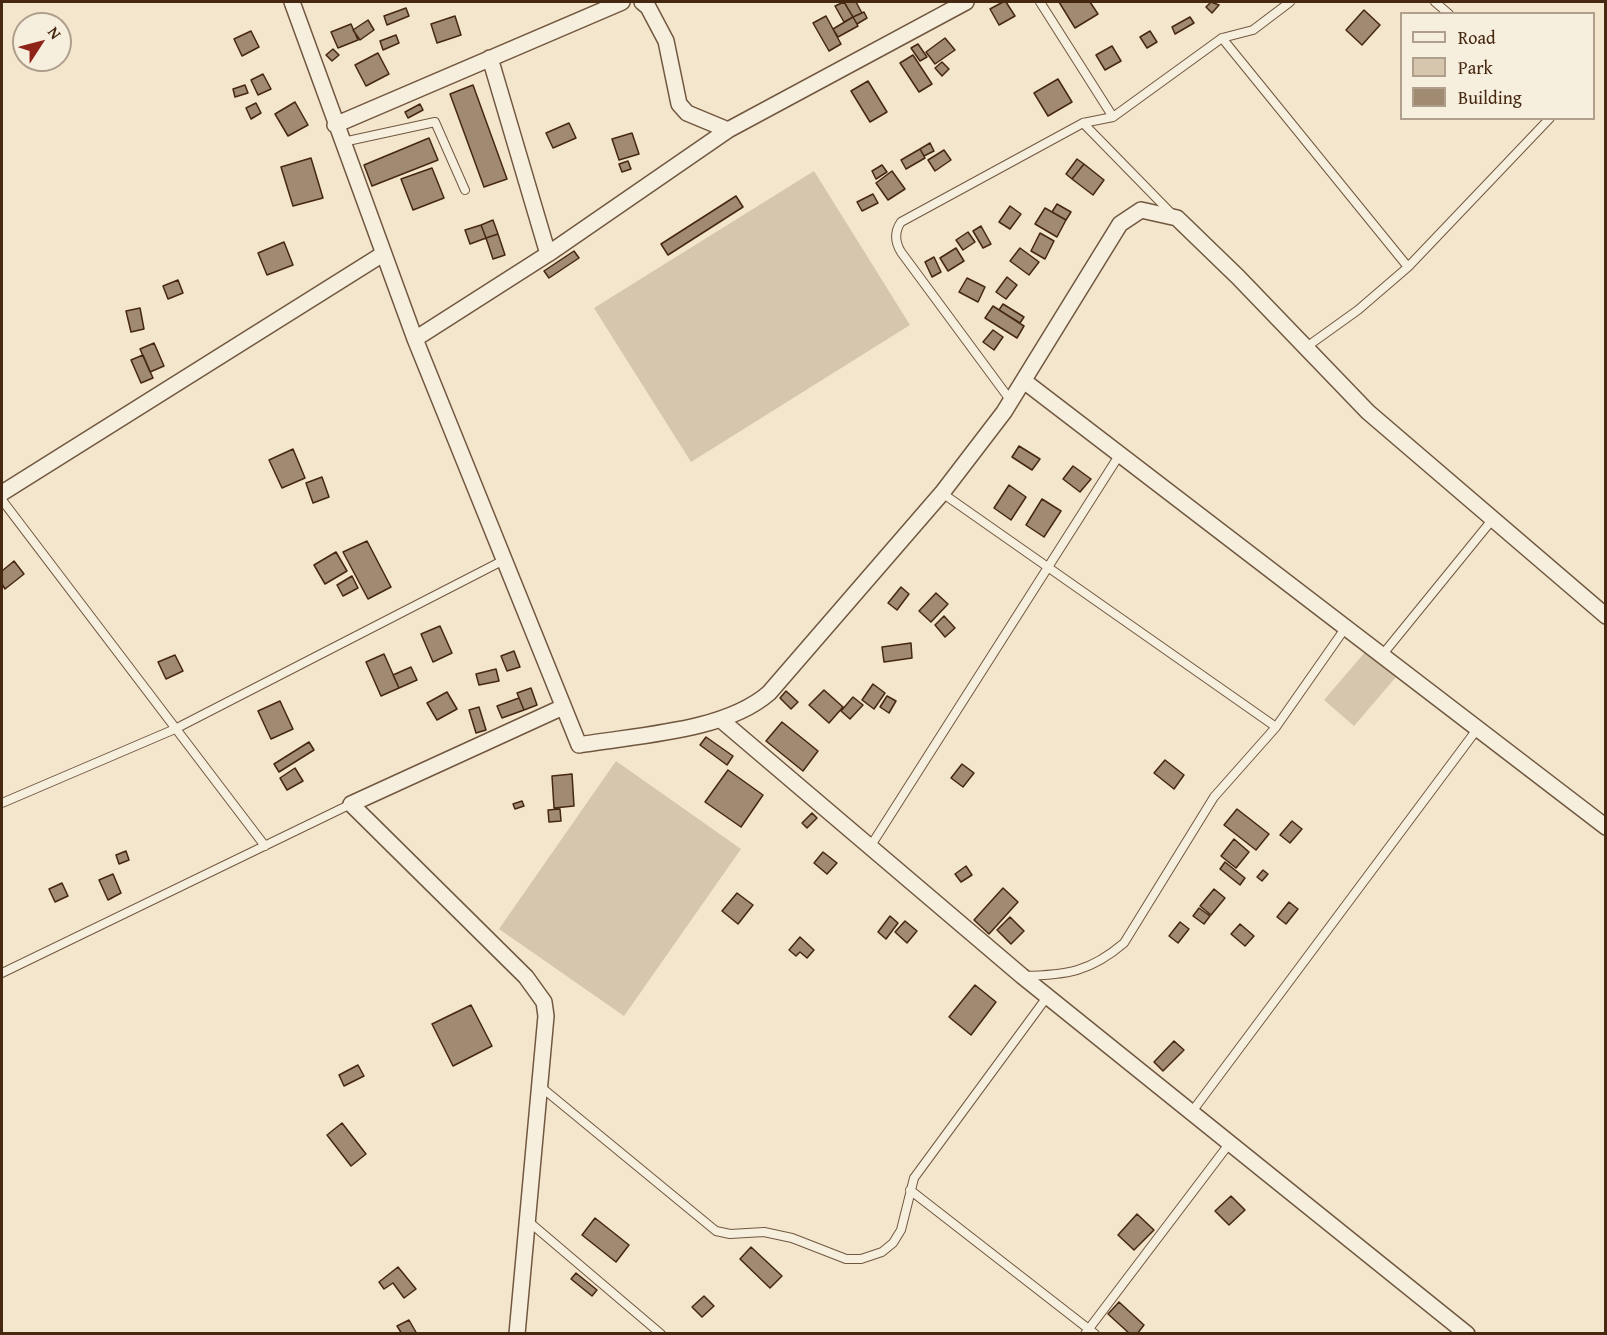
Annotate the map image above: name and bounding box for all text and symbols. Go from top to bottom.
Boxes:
north arrow [12,12,72,72]
legend [1400,12,1595,120]
text: N [42,21,68,44]
text: Road [1458,24,1496,51]
text: Park [1458,54,1493,81]
text: Building [1458,84,1522,111]

